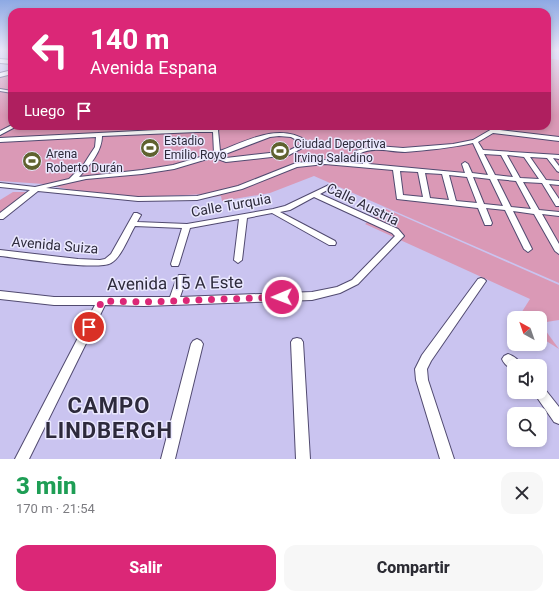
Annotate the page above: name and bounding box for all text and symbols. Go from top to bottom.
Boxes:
text: 140 m [90,23,169,56]
icon: left [24,24,76,76]
text: Avenida Espana [90,57,217,78]
icon: arrive [73,100,95,122]
text: Luego [24,102,65,120]
place label: Estadio Emilio Royo [164,134,227,162]
sports icon: Estadio Emilio Royo [139,137,161,159]
place label: Ciudad Deportiva Irving Saladino [294,137,386,165]
sports icon: Ciudad Deportiva Irving Saladino [269,140,291,162]
place label: Arena Roberto Durán [46,147,123,175]
sports icon: Arena Roberto Durán [21,150,43,172]
street label: Calle Austria [324,180,402,228]
street label: Calle Turquia [190,190,272,220]
street label: Avenida Suiza [11,233,99,257]
street label: Avenida 15 A Este [107,272,243,294]
position arrow [261,276,303,318]
pin [72,310,106,344]
north arrow [507,311,547,351]
map controls [507,311,547,447]
icon: arrive [78,316,100,338]
button: sound [507,359,547,399]
district label: CAMPO LINDBERGH [45,393,173,443]
button: search [507,407,547,447]
text: 3 min [16,472,77,500]
button: close [501,472,543,514]
text: 170 m · 21:54 [16,501,95,516]
button: Salir [16,545,276,591]
button: Compartir [284,545,543,591]

